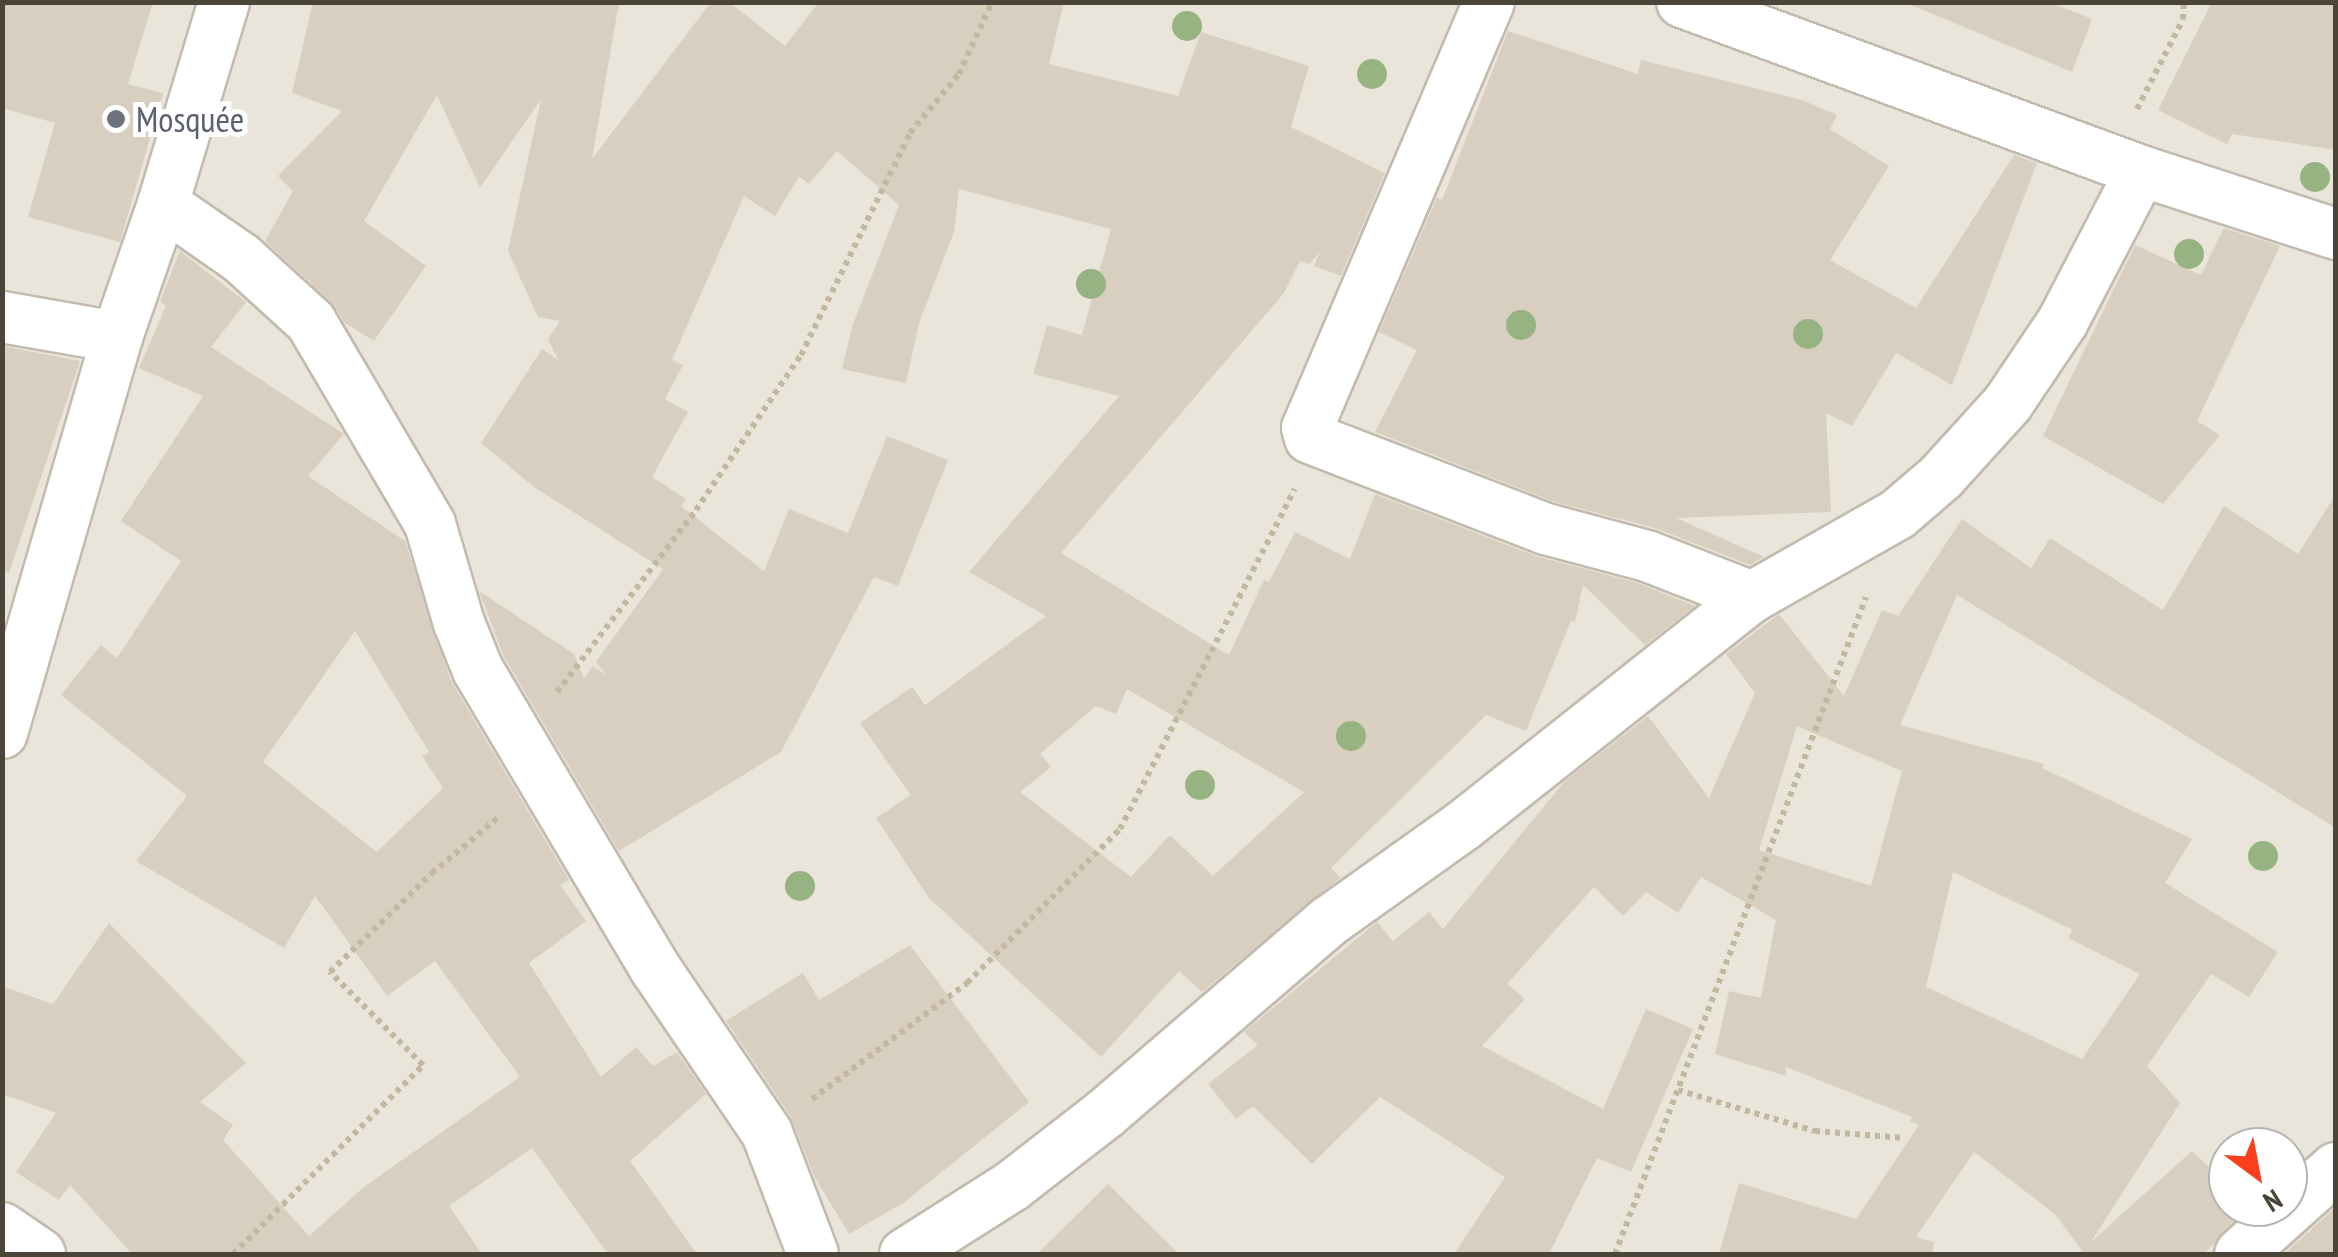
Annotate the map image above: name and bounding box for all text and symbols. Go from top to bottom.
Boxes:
place label: Mosquée [136,98,244,140]
marker: Mosquée [105,108,127,130]
north arrow [2208,1127,2308,1227]
text: N [2257,1181,2289,1221]

